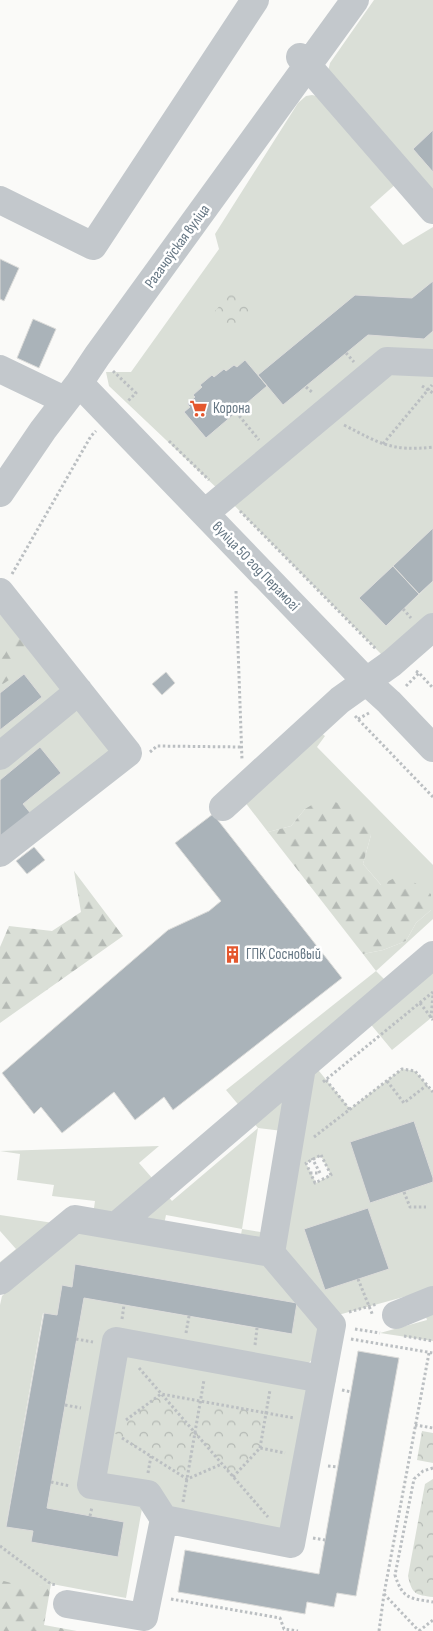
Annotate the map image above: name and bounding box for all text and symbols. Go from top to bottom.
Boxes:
street label: Рагачоўская вуліца [141,201,214,292]
supermarket icon: Корона [189,398,209,418]
place label: Корона [213,399,251,418]
street label: вуліца 50 год Перамогі [208,518,303,615]
building icon: ГПК Сосновый [222,944,242,964]
place label: ГПК Сосновый [246,945,321,964]

